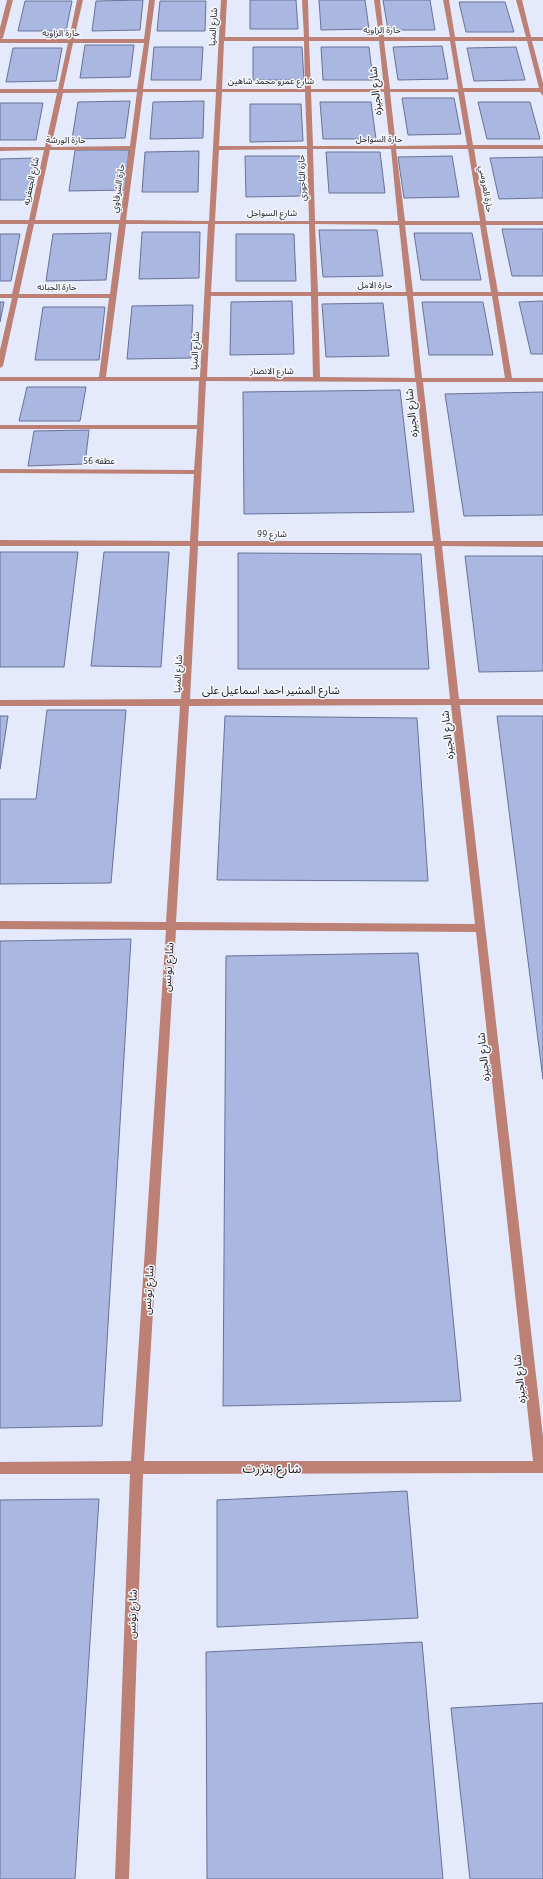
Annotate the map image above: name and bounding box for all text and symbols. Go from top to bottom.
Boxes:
street label: شارع المنيا [207,8,221,47]
street label: حارة الزاويه [363,25,401,36]
street label: حارة الزاويه [42,28,80,39]
street label: شارع الجيزه [366,65,386,116]
street label: شارع عمرو محمد شاهين [228,76,314,88]
street label: حارة السواحل [356,134,402,145]
street label: حارة الورشة [46,135,86,146]
street label: حارة الباجوري [296,155,310,201]
street label: شارع الجعفريه [21,156,43,207]
street label: حارة الشرقاوي [110,163,128,214]
street label: حارة العروسي [475,165,495,213]
street label: شارع السواحل [247,208,297,220]
street label: حارة الامل [357,280,393,291]
street label: حارة الجبانه [37,282,77,293]
street label: شارع المنيا [189,332,203,371]
street label: شارع الانصار [249,366,294,378]
street label: شارع الجيزه [402,387,422,438]
street label: عطفه 56 [83,456,115,466]
street label: شارع 99 [257,529,287,541]
street label: شارع المنيا [172,655,186,694]
street label: شارع المشير احمد اسماعيل على [202,684,340,698]
street label: شارع الجيزه [438,709,458,760]
street label: شارع تونس [160,942,178,992]
street label: شارع الجيزه [474,1031,494,1082]
street label: شارع تونس [140,1265,158,1315]
street label: شارع الجيزه [510,1353,530,1404]
street label: شارع بنزرت [242,1461,302,1479]
street label: شارع تونس [125,1589,141,1639]

